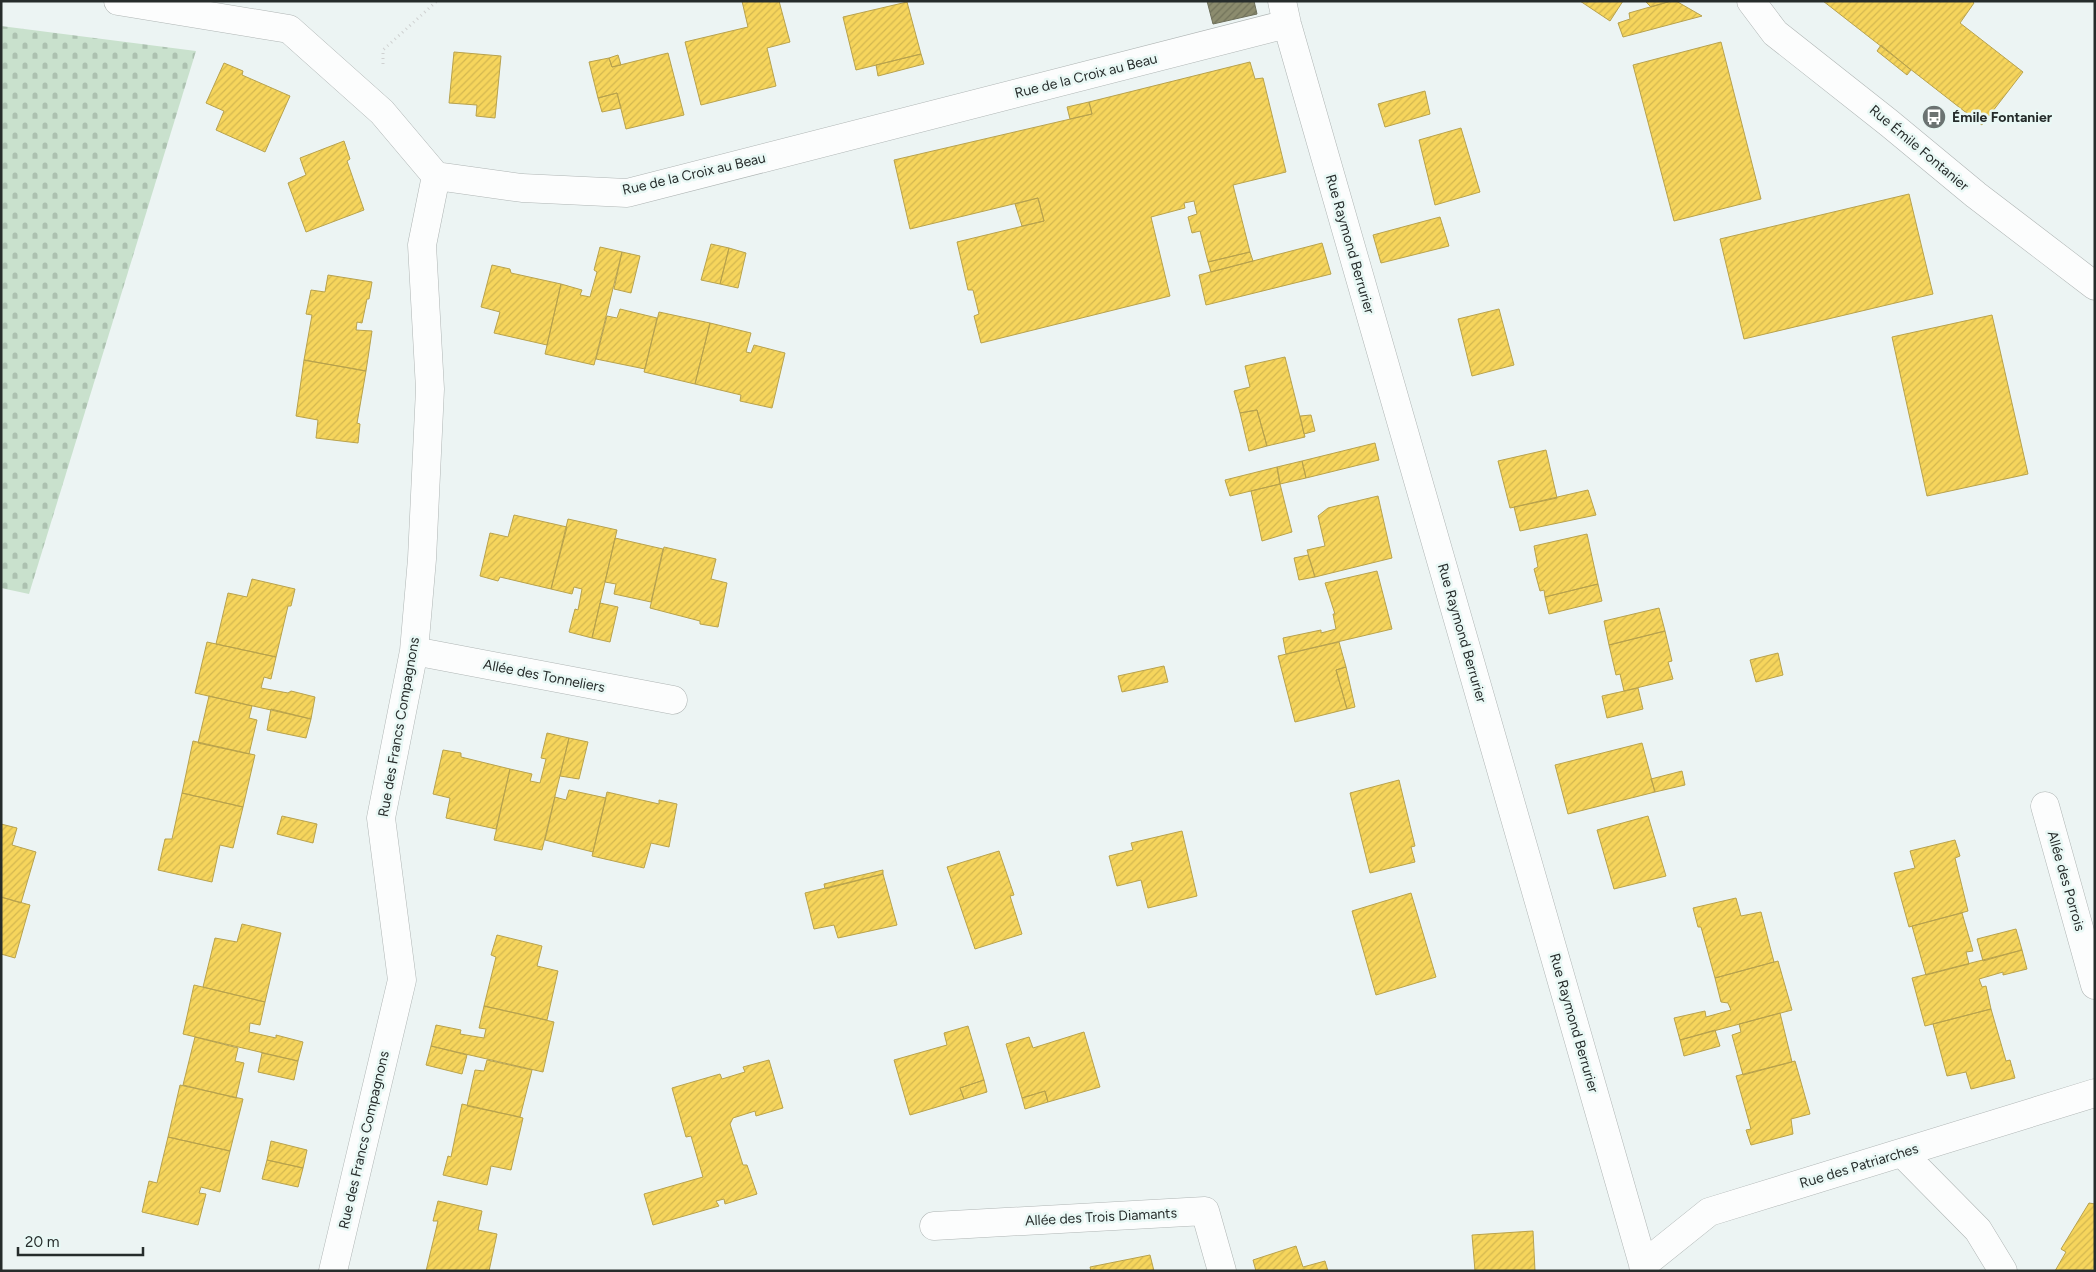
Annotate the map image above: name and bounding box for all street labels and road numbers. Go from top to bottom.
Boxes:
street label: Rue de la Croix au Beau [1013,50,1159,102]
street label: Rue Émile Fontanier [1866,101,1972,195]
street label: Rue de la Croix au Beau [621,149,767,199]
street label: Rue Raymond Berrurier [1322,172,1378,316]
street label: Rue Raymond Berrurier [1434,561,1490,705]
street label: Rue des Francs Compagnons [375,636,423,818]
street label: Allée des Tonneliers [482,656,606,696]
street label: Allée des Porrois [2044,829,2088,933]
street label: Rue Raymond Berrurier [1546,951,1602,1095]
street label: Rue des Francs Compagnons [335,1049,393,1231]
street label: Rue des Patriarches [1798,1140,1920,1192]
street label: Allée des Trois Diamants [1025,1205,1177,1229]

